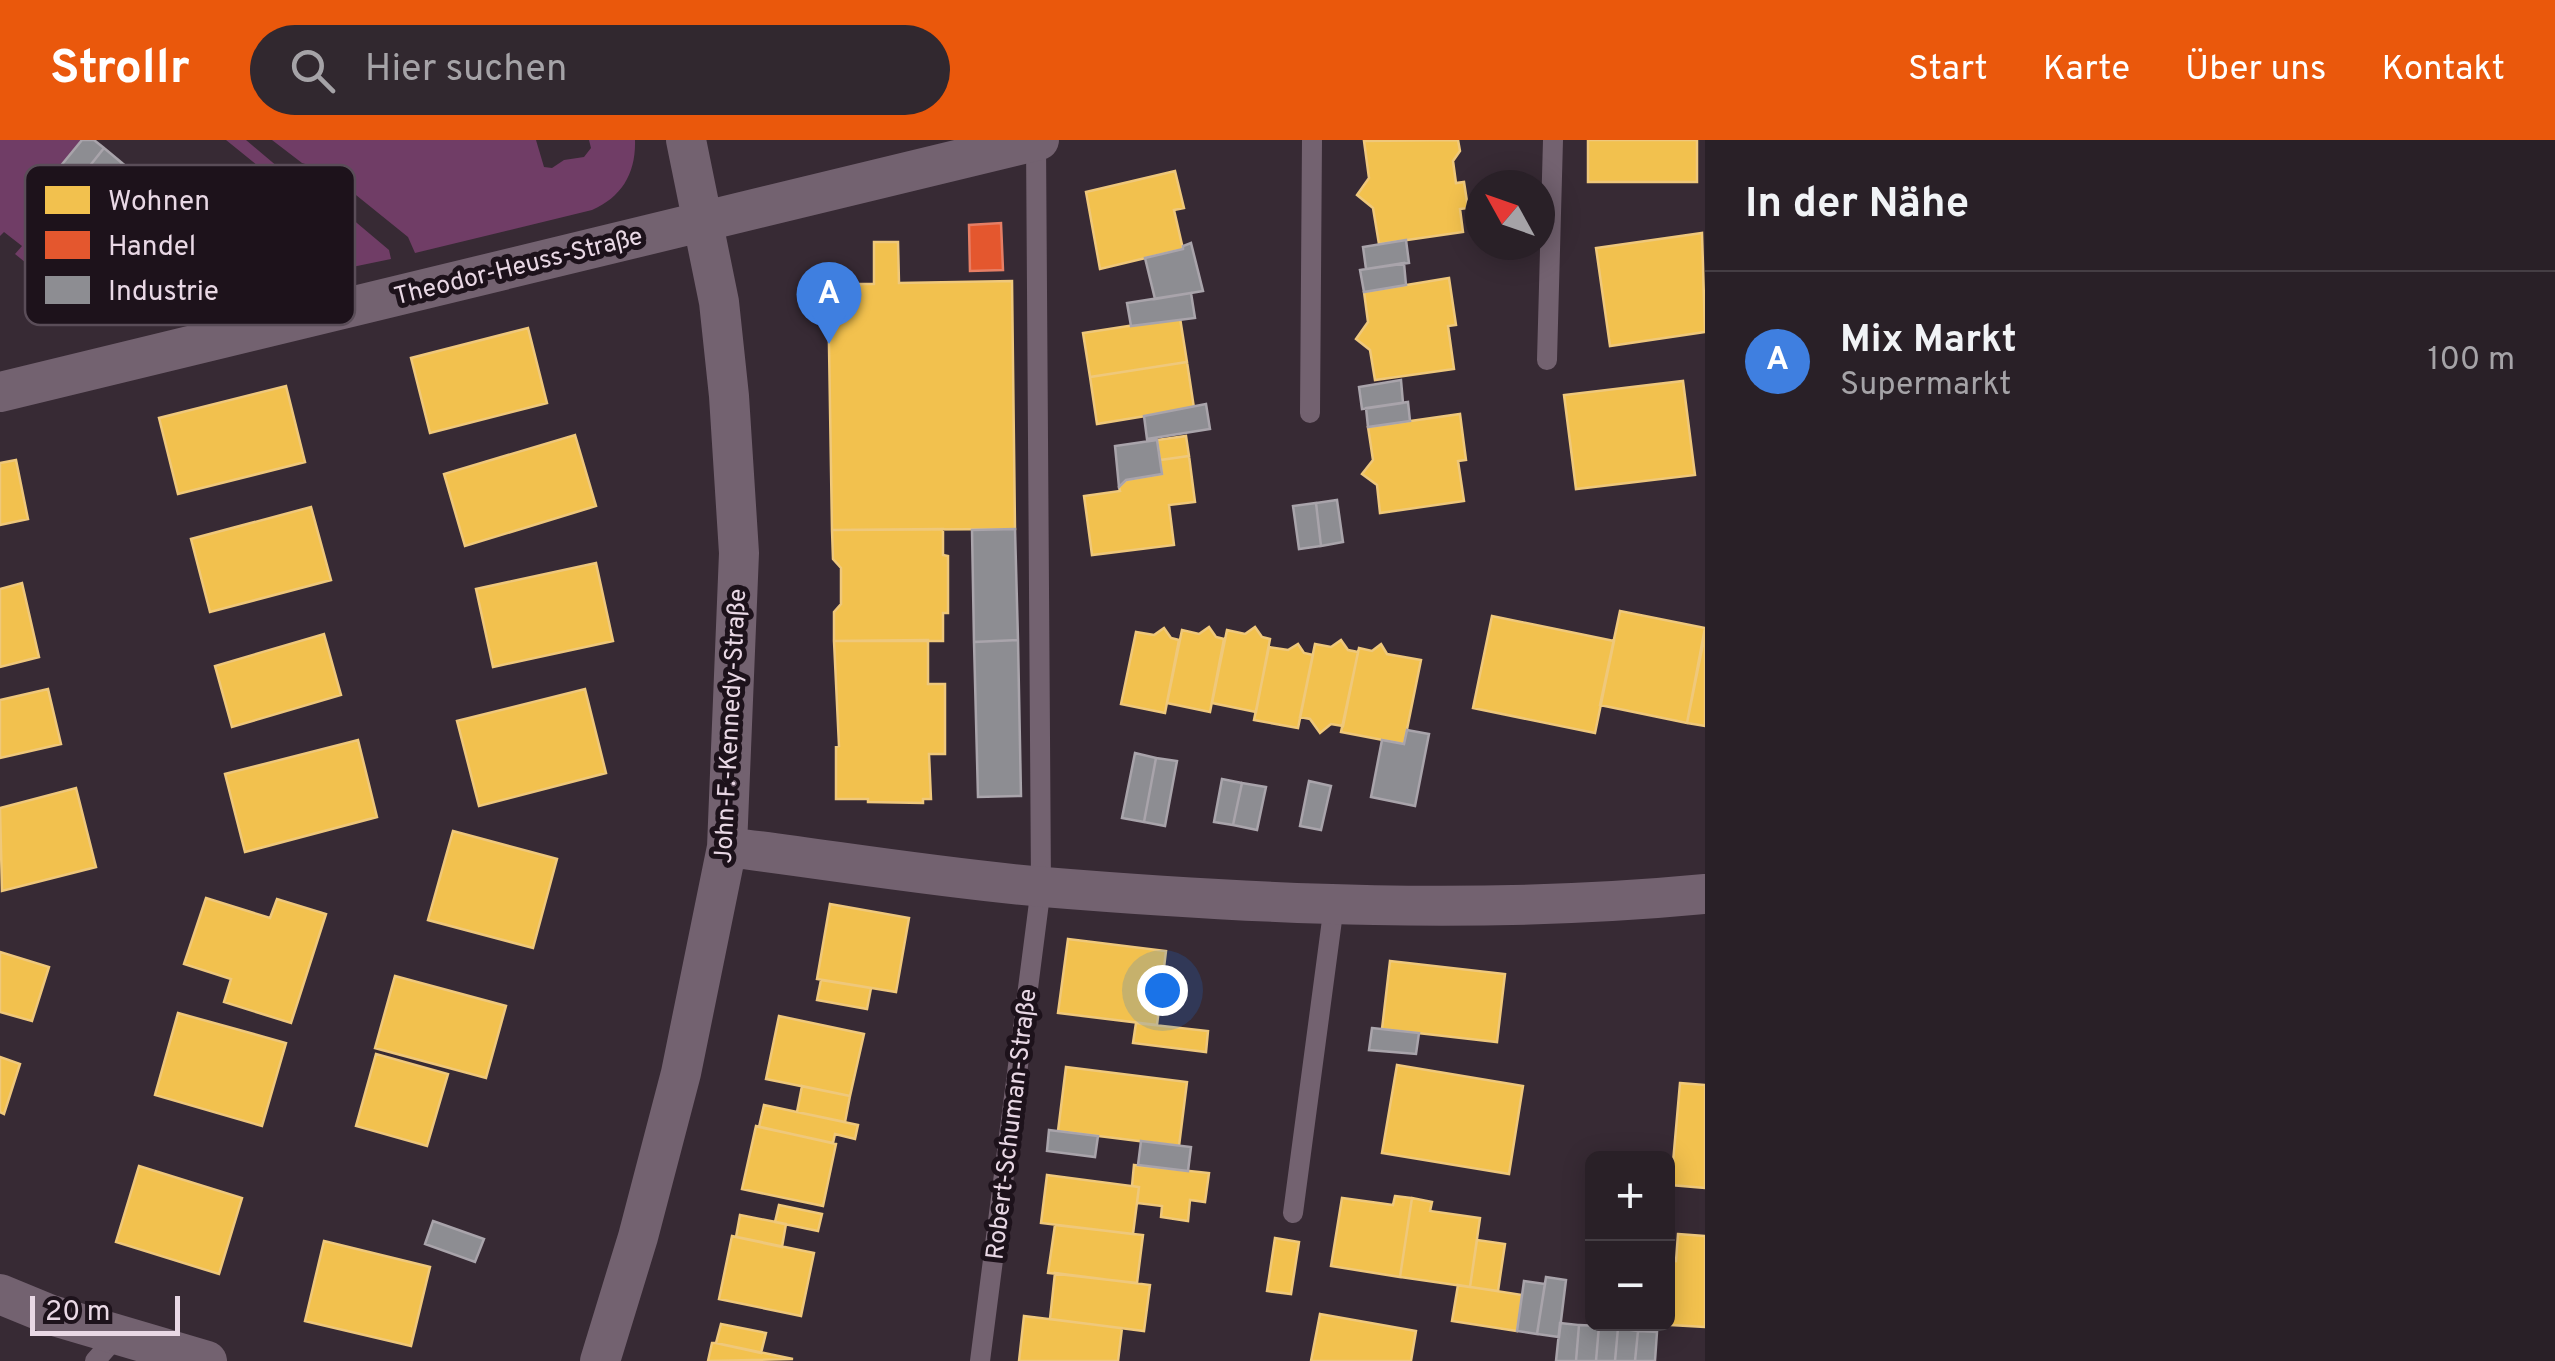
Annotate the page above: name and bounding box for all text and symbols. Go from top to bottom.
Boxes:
search box [250,25,950,115]
text: Strollr [50,40,190,100]
icon: search [285,43,340,98]
text: Hier suchen [365,46,567,95]
text: Start [1908,48,1988,92]
text: Karte [2043,48,2130,92]
text: Über uns [2185,48,2326,92]
text: Kontakt [2381,48,2505,92]
legend [25,165,355,325]
north arrow [1465,170,1555,260]
text: In der Nähe [1745,179,1969,232]
text: Wohnen [108,185,210,221]
street label: Theodor-Heuss-Straße [391,222,646,314]
text: Handel [108,230,196,266]
pin: A [796,261,862,344]
text: Industrie [108,275,219,311]
text: Mix Markt [1840,317,2017,366]
text: A [1766,341,1789,381]
text: 100 m [2428,341,2515,381]
text: Supermarkt [1840,366,2011,406]
street label: John-F.-Kennedy-Straße [709,588,755,864]
your location [1137,965,1188,1016]
street label: Robert-Schuman-Straße [980,987,1045,1262]
map controls [1585,1151,1675,1331]
button: + [1585,1151,1675,1241]
button: − [1585,1241,1675,1331]
scale bar [30,1291,180,1336]
text: 20 m [45,1295,110,1331]

